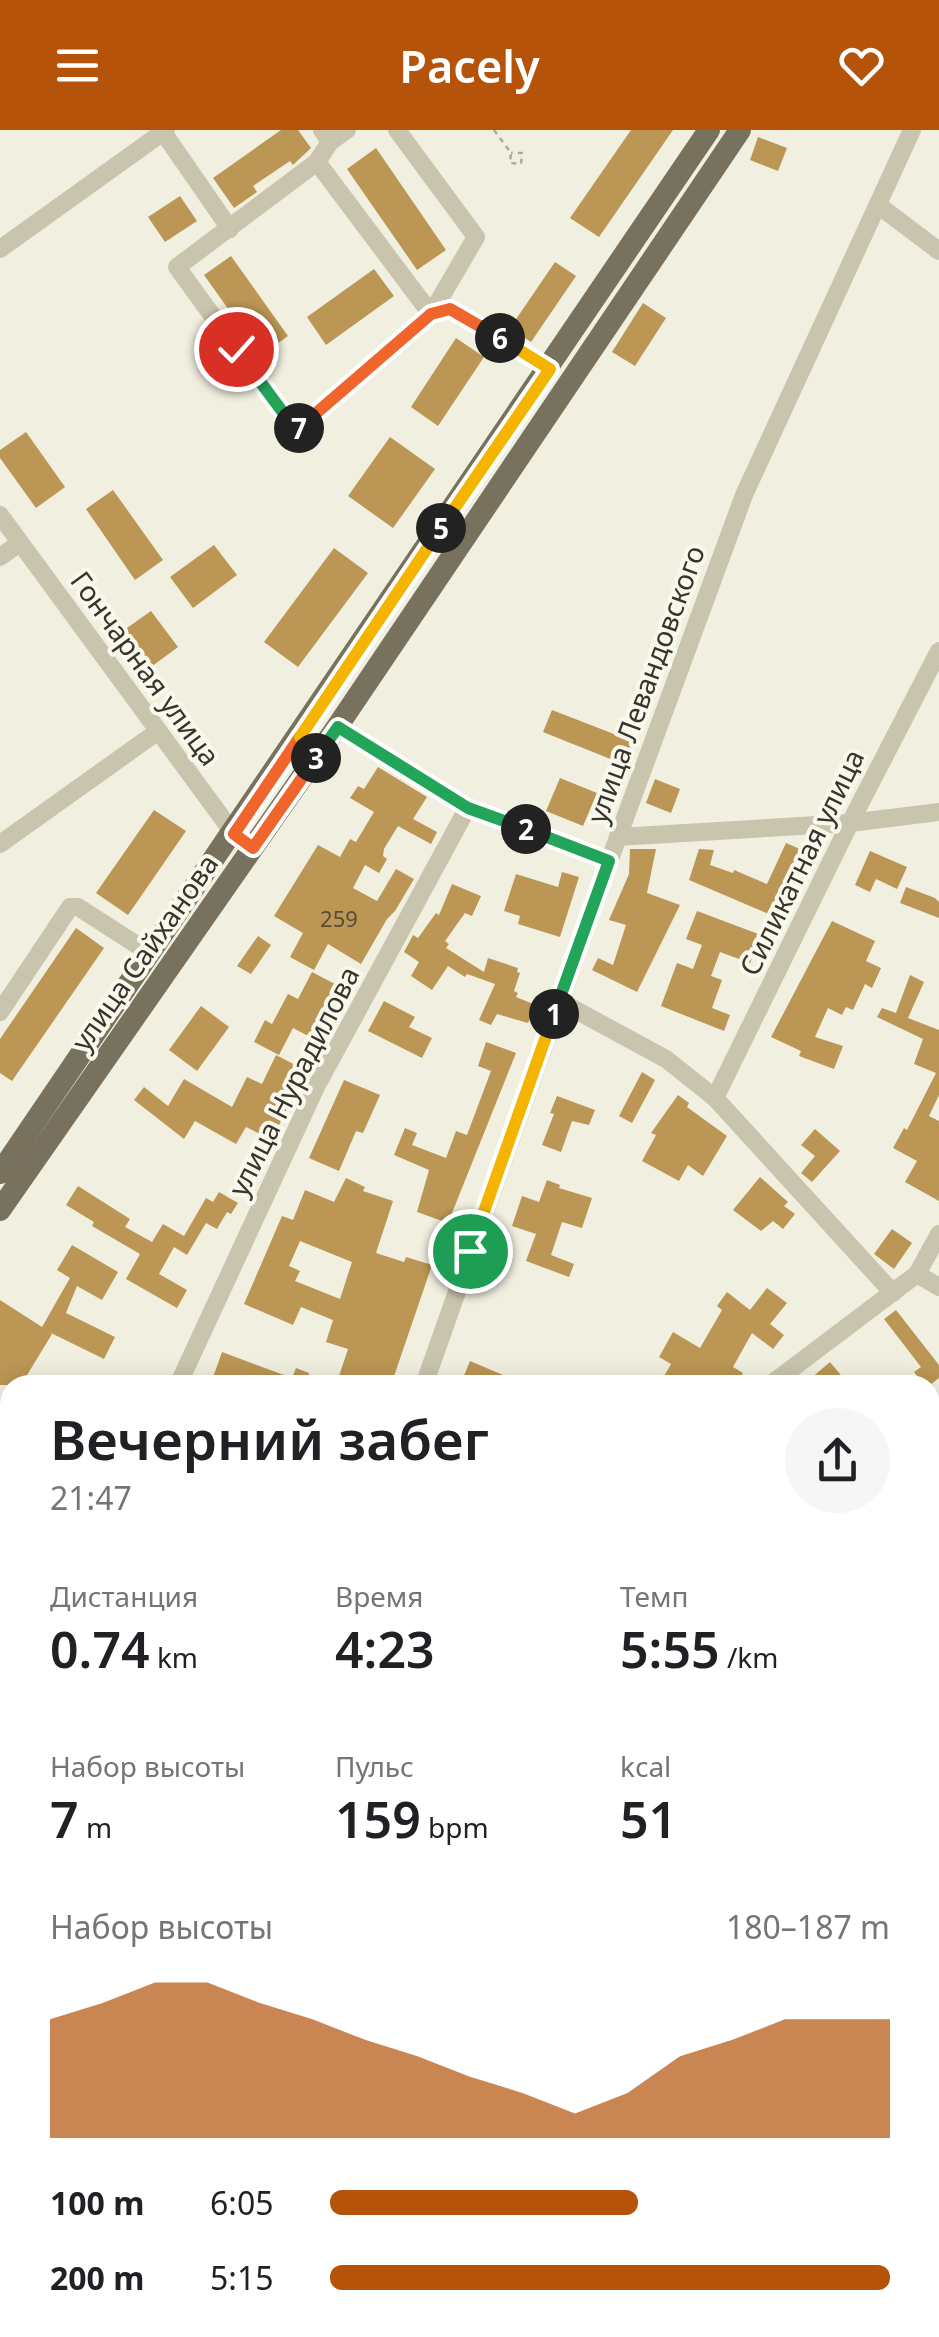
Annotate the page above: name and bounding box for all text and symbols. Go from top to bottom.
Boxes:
text: Pacely [399,35,540,96]
icon: menu [50,38,105,93]
icon: heart [834,38,889,93]
pin [194,307,279,392]
pin: 6 [475,313,525,363]
text: 6 [492,319,508,357]
icon: check [209,322,264,377]
pin: 7 [274,403,324,453]
text: 7 [291,409,307,447]
pin: 5 [416,503,466,553]
text: 5 [433,509,449,547]
street label: улица Левандовского [577,540,713,828]
street label: Гончарная улица [63,563,229,773]
pin: 3 [291,733,341,783]
text: 3 [308,739,324,777]
street label: Силикатная улица [730,743,872,981]
pin: 2 [501,804,551,854]
text: 2 [518,810,534,848]
street label: улица Сайханова [62,846,226,1058]
house number: 259 [320,903,358,933]
street label: улица Нурадилова [219,960,367,1202]
pin: 1 [529,989,579,1039]
text: 1 [546,995,562,1033]
pin [428,1209,513,1294]
icon: arrive [443,1224,498,1279]
text: Вечерний забег [50,1401,489,1476]
button: share [785,1408,890,1513]
text: 21:47 [50,1476,132,1519]
text: Дистанция [50,1577,198,1615]
text: Время [335,1577,423,1615]
text: Темп [620,1577,688,1615]
text: 0.74 [50,1615,150,1683]
text: 4:23 [335,1615,435,1683]
text: 5:55 [620,1615,720,1683]
text: km [150,1638,198,1676]
text: /km [720,1638,778,1676]
text: Набор высоты [50,1747,245,1785]
text: Пульс [335,1747,414,1785]
text: kcal [620,1747,671,1785]
text: 7 [50,1785,79,1853]
text: 159 [335,1785,421,1853]
text: 51 [620,1785,677,1853]
text: m [79,1808,112,1846]
text: bpm [421,1808,489,1846]
text: Набор высоты [50,1905,273,1948]
text: 180–187 m [726,1905,890,1948]
text: 100 m [50,2181,144,2224]
text: 6:05 [210,2181,274,2224]
text: 200 m [50,2256,144,2299]
text: 5:15 [210,2256,274,2299]

